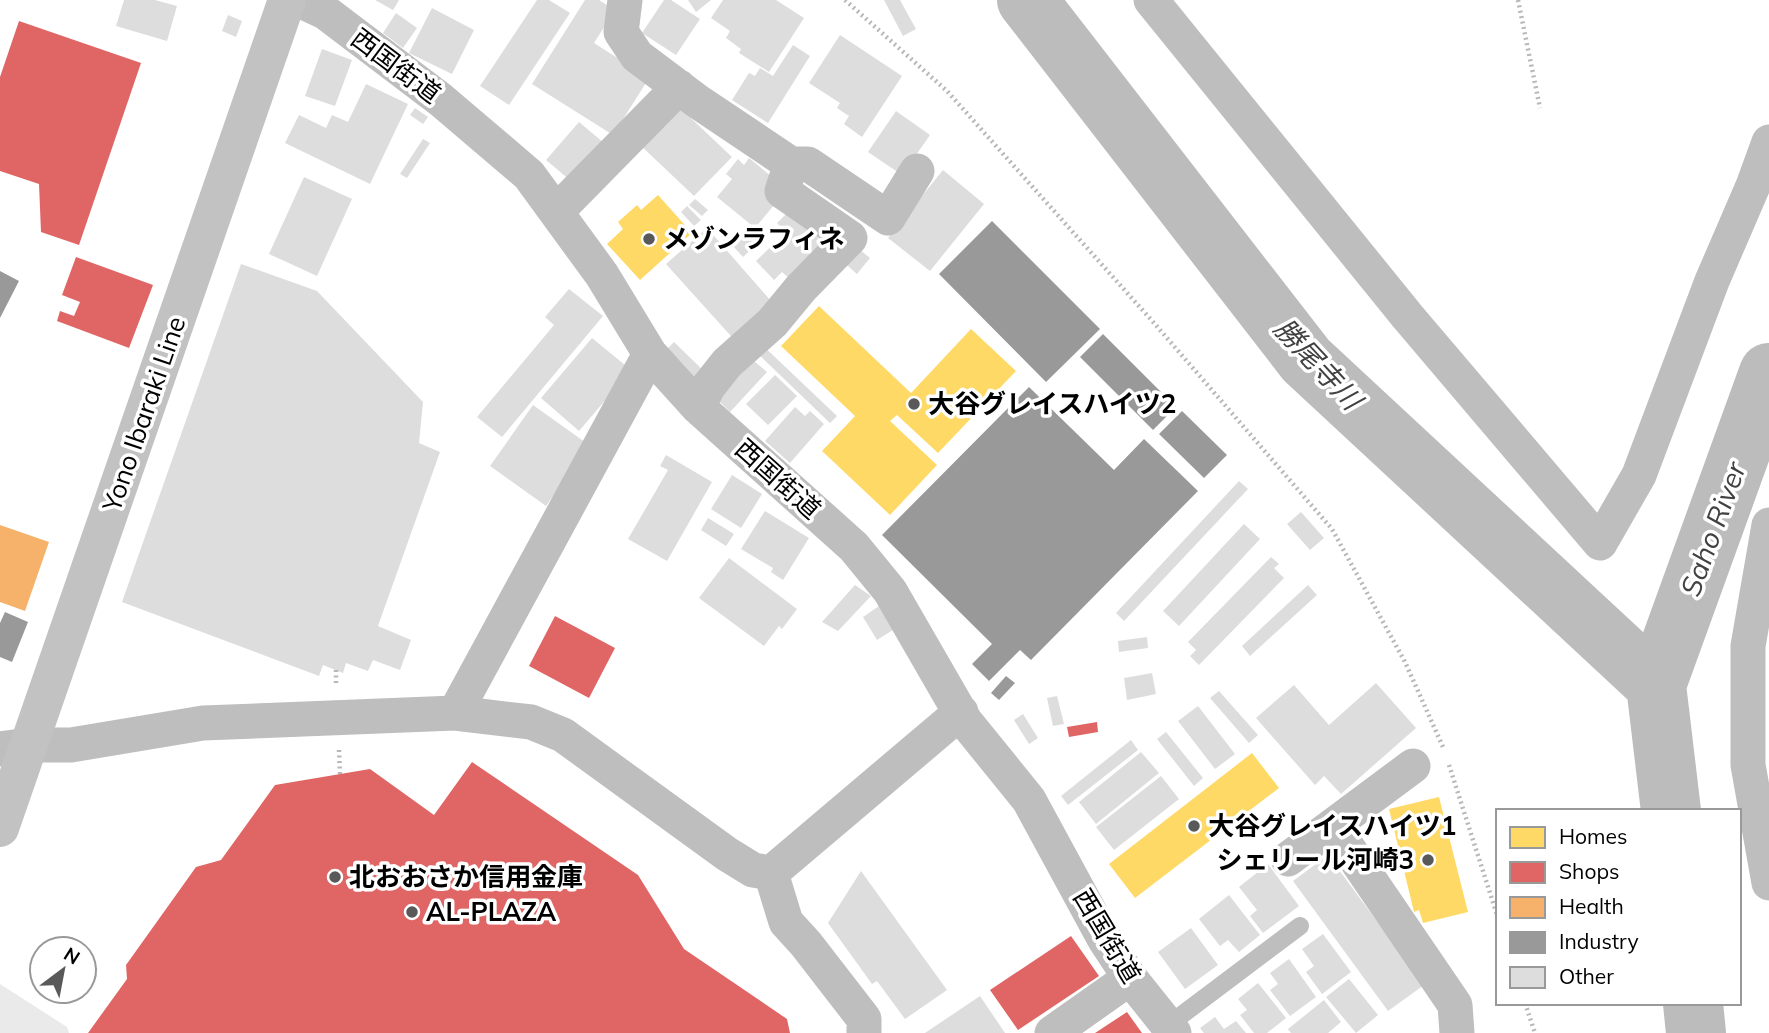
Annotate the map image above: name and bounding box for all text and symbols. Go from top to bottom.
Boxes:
street label: 西国街道 [345,21,448,110]
place label: メゾンラフィネ [663,222,844,255]
marker: メゾンラフィネ [641,231,657,247]
water label: 勝尾寺川 [1267,311,1371,419]
street label: Yono Ibaraki Line [94,312,192,517]
place label: 大谷グレイスハイツ2 [928,387,1176,420]
marker: 大谷グレイスハイツ2 [906,396,922,412]
street label: 西国街道 [729,432,828,526]
water label: Saho River [1672,455,1754,601]
place label: 大谷グレイスハイツ1 [1208,809,1456,842]
legend [1496,809,1741,1005]
marker: 大谷グレイスハイツ1 [1186,818,1202,834]
text: Homes [1559,823,1627,849]
place label: シェリール河崎3 [1216,843,1414,876]
marker: シェリール河崎3 [1420,852,1436,868]
text: Shops [1559,858,1619,884]
place label: 北おおさか信用金庫 [349,860,583,893]
marker: 北おおさか信用金庫 [327,869,343,885]
street label: 西国街道 [1066,883,1148,989]
text: Health [1559,893,1624,919]
place label: AL-PLAZA [426,895,557,928]
marker: AL-PLAZA [404,904,420,920]
text: Industry [1559,928,1639,954]
north arrow [28,935,98,1005]
text: N [60,942,84,970]
text: Other [1559,963,1614,989]

